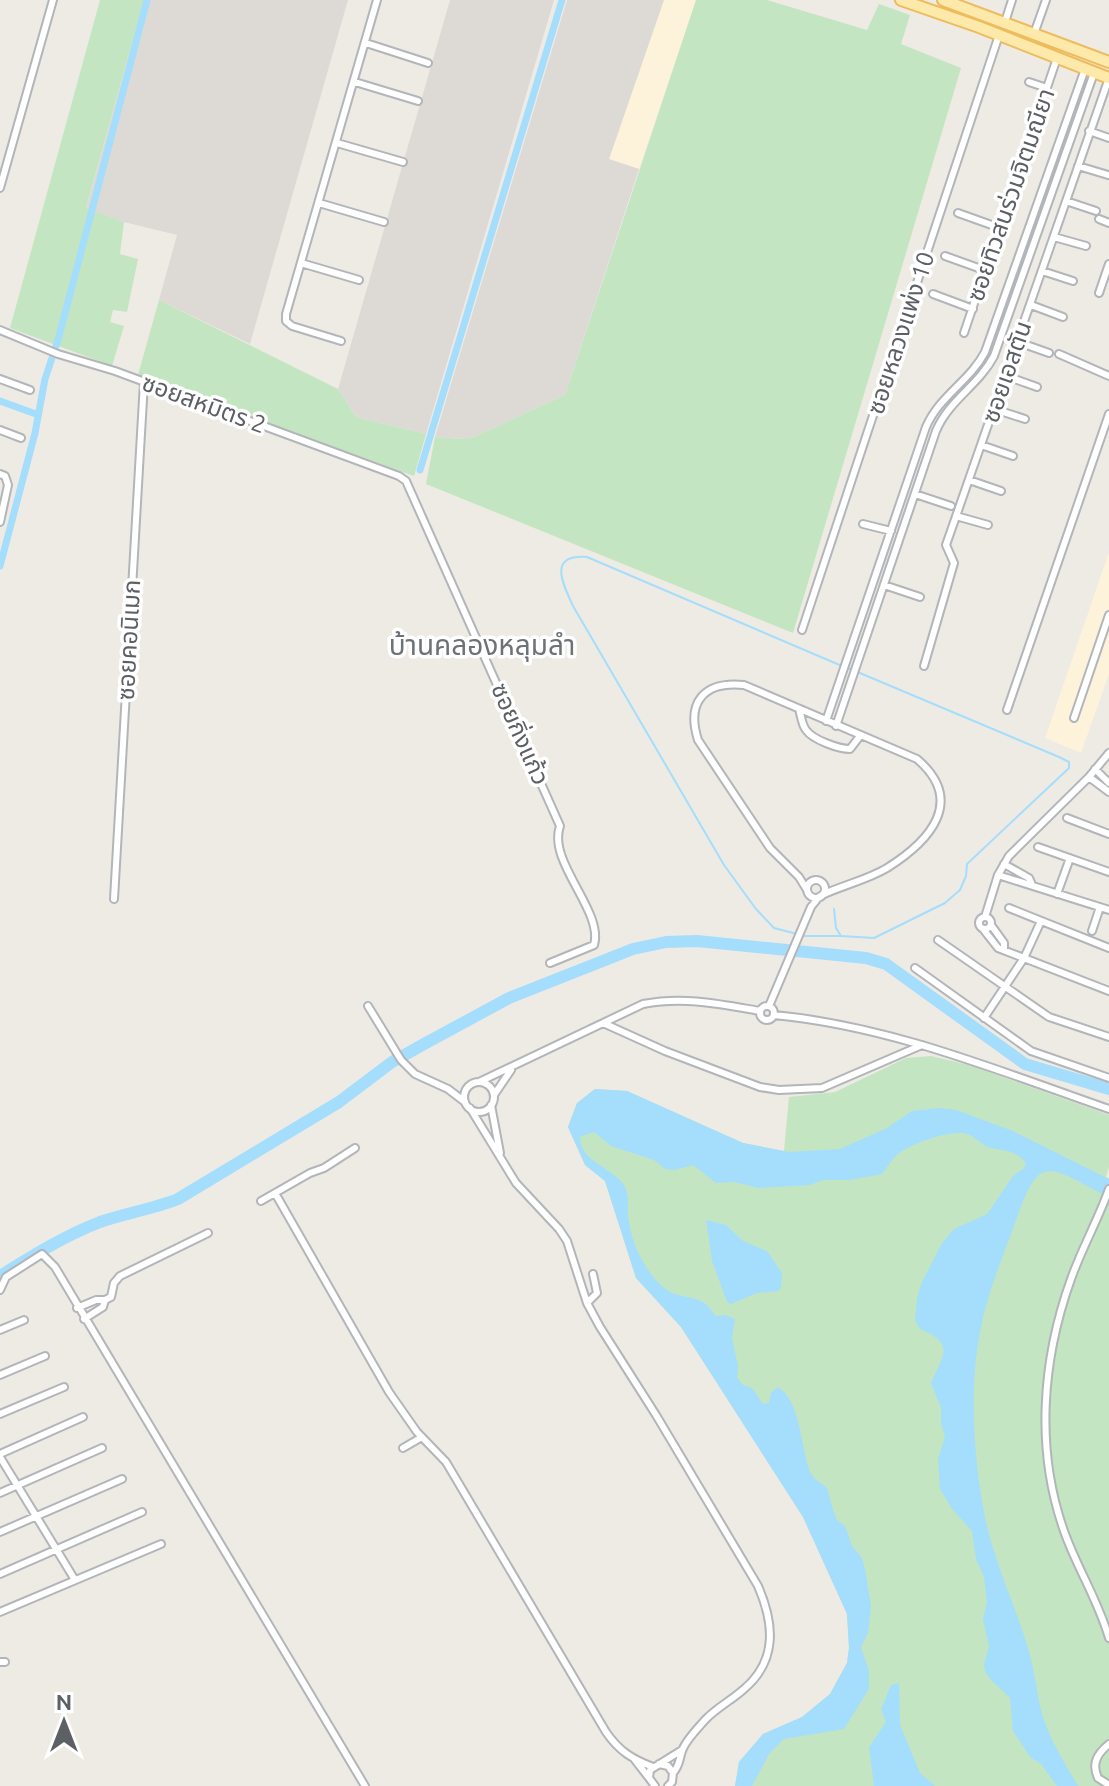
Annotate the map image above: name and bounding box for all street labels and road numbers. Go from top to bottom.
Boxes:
street label: ซอยทิวสนร่วมจิตมณียา [961,85,1060,305]
street label: ซอยหลวงแพ่ง 10 [862,248,940,417]
street label: ซอยเอสตัน [977,317,1036,426]
street label: ซอยสหมิตร 2 [139,369,270,438]
street label: ซอยคอนิเมก [112,579,145,701]
street label: ซอยกิ่งแก้ว [486,678,556,789]

